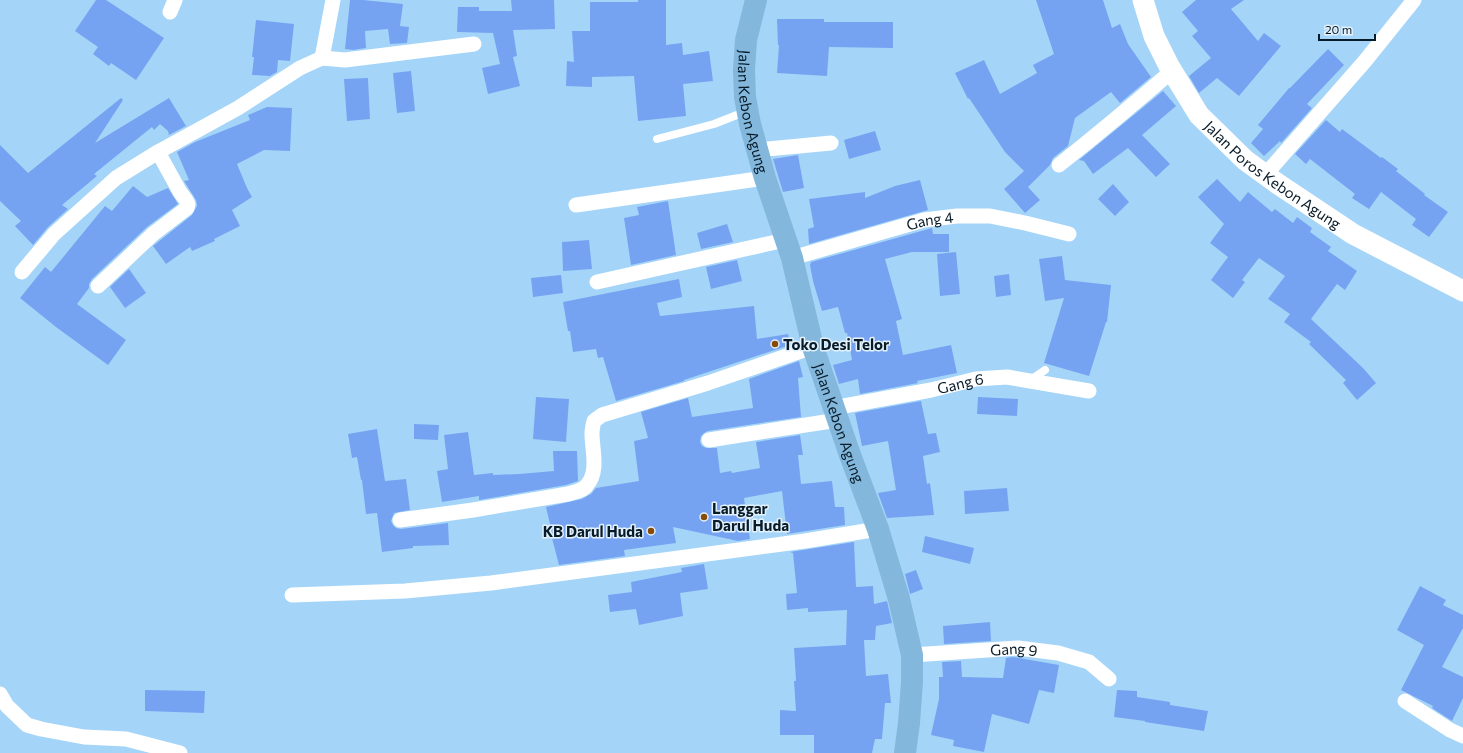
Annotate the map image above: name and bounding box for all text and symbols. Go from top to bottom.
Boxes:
scale bar [1319,16,1375,42]
text: 20 m [1325,22,1352,36]
street label: Jalan Kebon Agung [735,49,772,176]
street label: Jalan Poros Kebon Agung [1201,117,1345,233]
street label: Gang 4 [904,208,954,234]
place label: Toko Desi Telor [783,335,889,353]
marker: Toko Desi Telor [770,339,780,349]
street label: Jalan Kebon Agung [810,361,869,485]
street label: Gang 6 [935,370,984,397]
place label: Langgar Darul Huda [712,499,789,534]
marker: Langgar Darul Huda [699,512,709,522]
place label: KB Darul Huda [543,522,643,540]
marker: KB Darul Huda [646,526,656,536]
street label: Gang 9 [989,639,1039,659]

